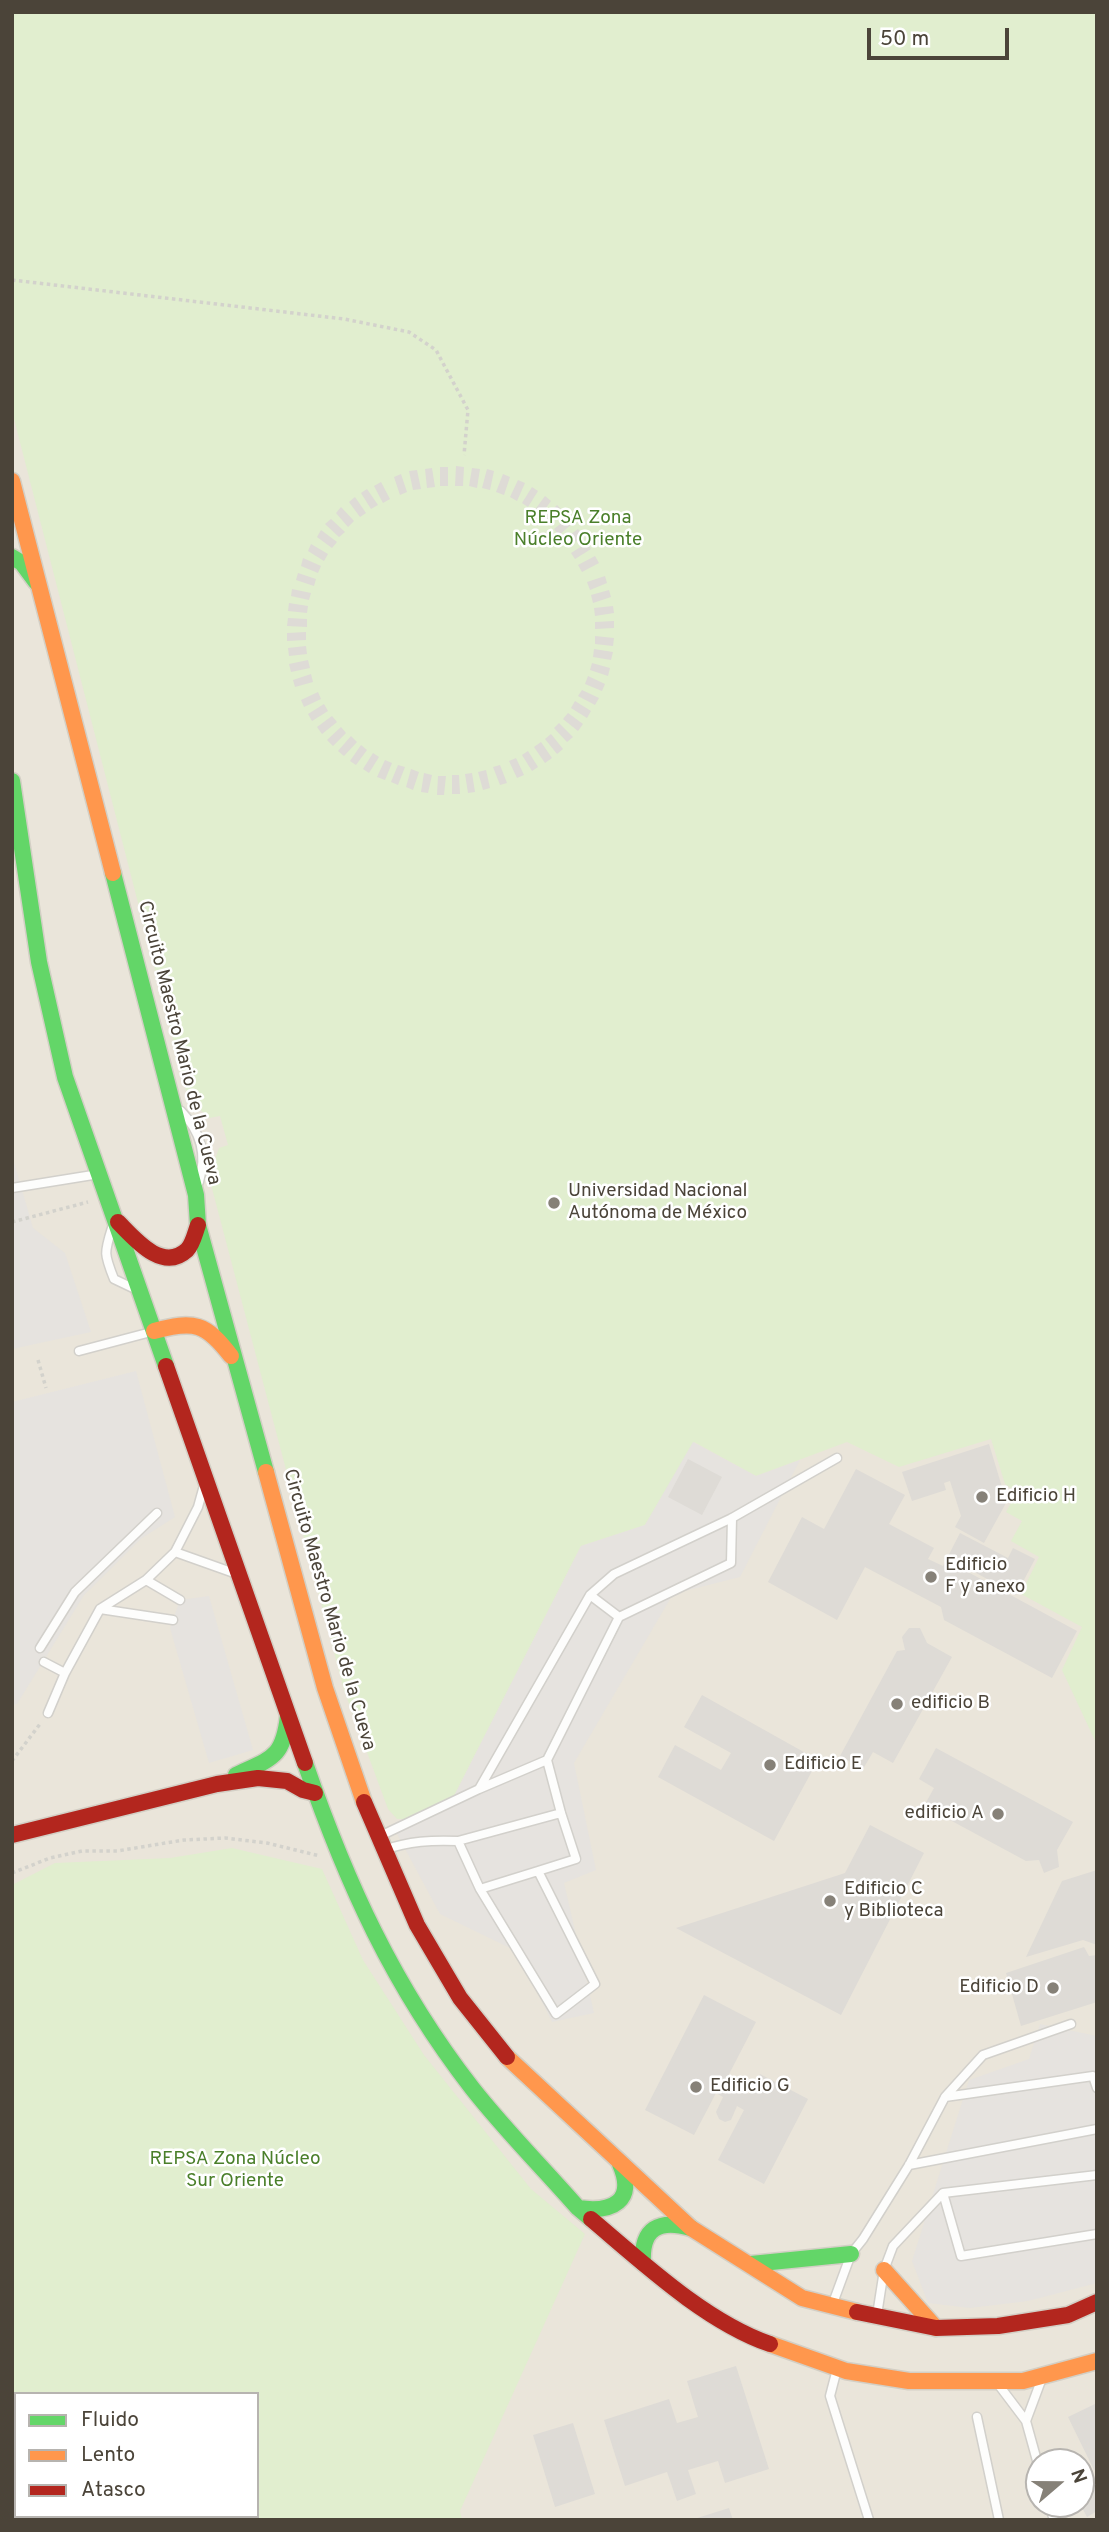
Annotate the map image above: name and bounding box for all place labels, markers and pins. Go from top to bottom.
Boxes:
place label: Universidad Nacional Autónoma de México [568,1181,747,1225]
marker: Universidad Nacional Autónoma de México [546,1195,562,1211]
place label: Edificio H [996,1486,1076,1508]
marker: Edificio H [974,1489,990,1505]
place label: Edificio F y anexo [945,1555,1025,1599]
marker: Edificio F y anexo [923,1569,939,1585]
place label: edificio B [911,1693,990,1715]
marker: edificio B [889,1696,905,1712]
place label: Edificio E [784,1754,862,1776]
marker: Edificio E [762,1757,778,1773]
place label: edificio A [904,1803,984,1825]
marker: edificio A [990,1806,1006,1822]
place label: Edificio C y Biblioteca [844,1879,944,1923]
marker: Edificio C y Biblioteca [822,1893,838,1909]
place label: Edificio D [959,1977,1039,1999]
marker: Edificio D [1045,1980,1061,1996]
place label: Edificio G [710,2076,790,2098]
marker: Edificio G [688,2079,704,2095]

